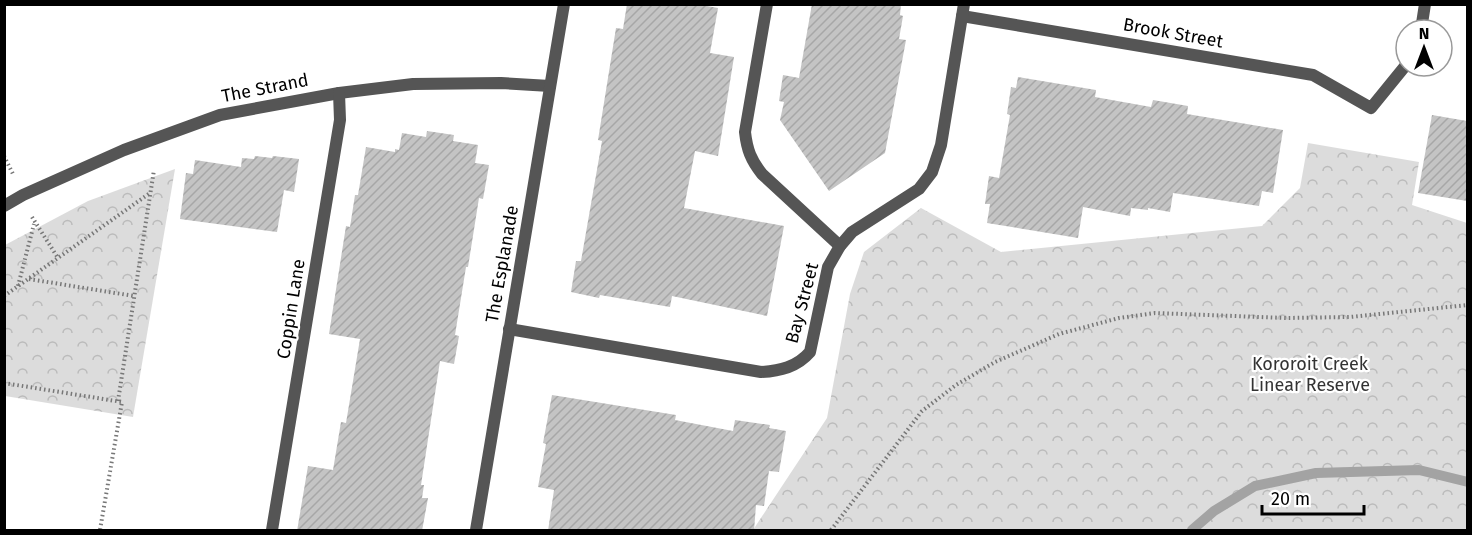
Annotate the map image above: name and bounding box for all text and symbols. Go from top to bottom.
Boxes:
street label: Brook Street [1121,13,1225,53]
north arrow [1394,18,1454,78]
text: N [1419,24,1429,43]
street label: The Strand [220,69,310,107]
street label: The Esplanade [481,204,523,324]
street label: Coppin Lane [272,257,310,361]
street label: Bay Street [781,260,823,346]
park label: Kororoit Creek Linear Reserve [1250,353,1370,396]
scale bar [1262,478,1364,516]
text: 20 m [1271,488,1310,510]

